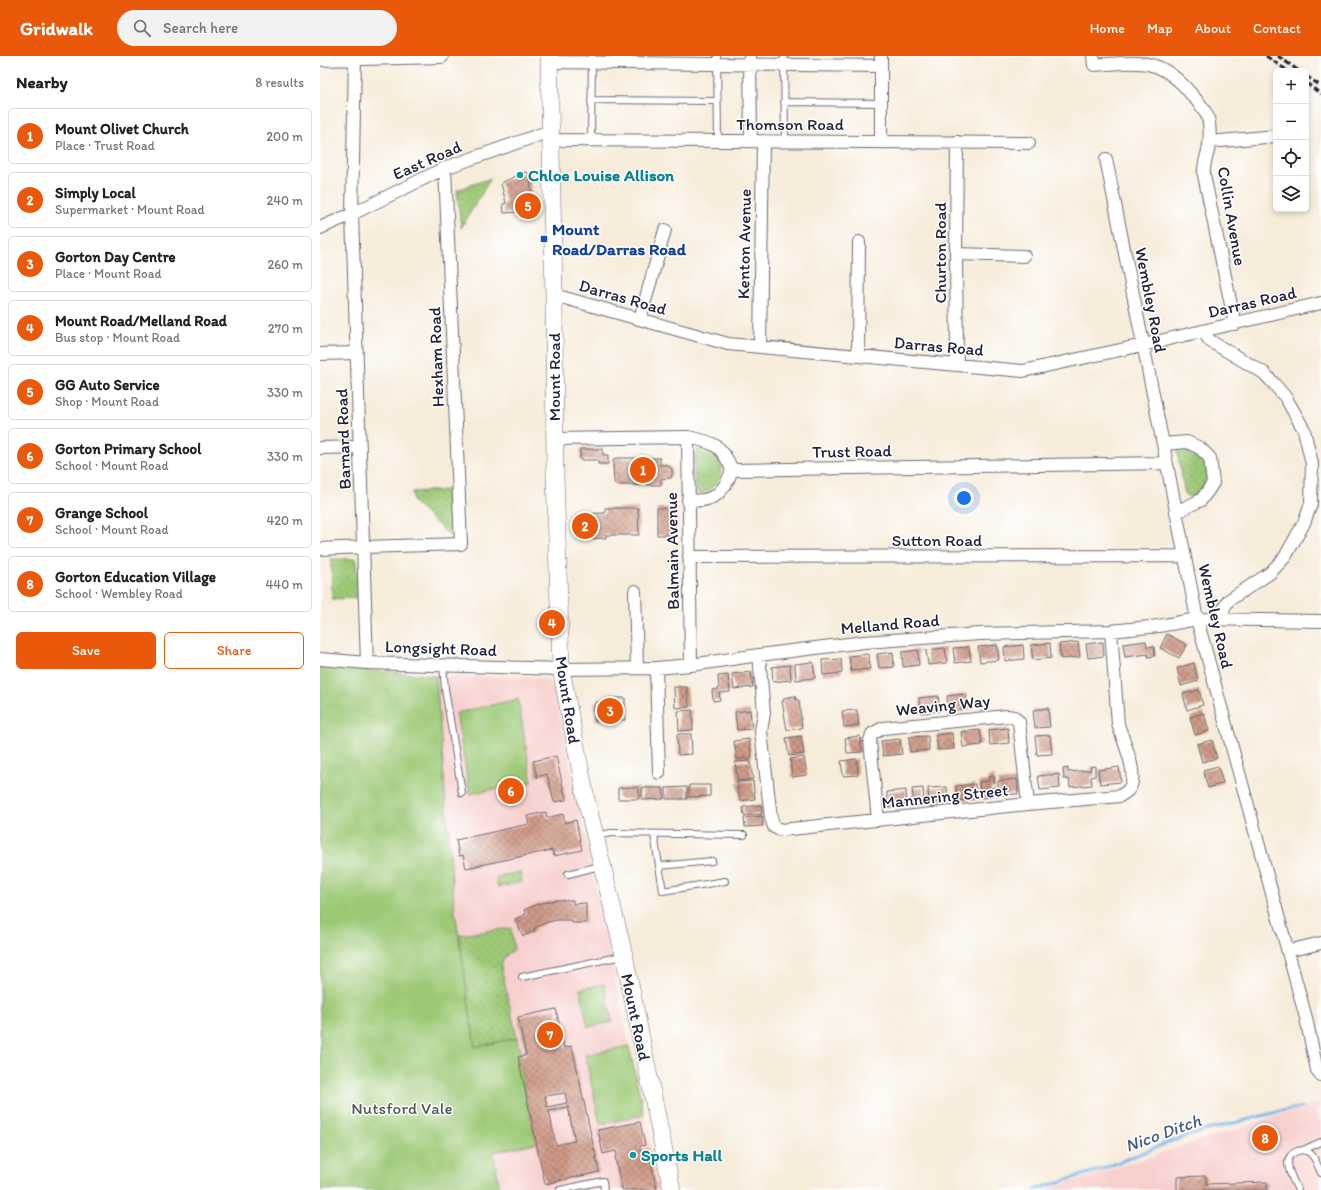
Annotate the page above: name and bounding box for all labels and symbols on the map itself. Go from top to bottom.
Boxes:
street label: Thomson Road [736,114,844,134]
street label: East Road [390,136,465,184]
place label: Chloe Louise Allison [528,165,675,185]
street label: Collin Avenue [1213,165,1251,267]
marker: Chloe Louise Allison [515,170,525,180]
street label: Kenton Avenue [733,189,755,299]
pin: 5 [515,191,541,221]
street label: Churton Road [930,202,950,304]
place label: Mount Road/Darras Road [552,219,687,259]
marker: Mount Road/Darras Road [539,234,549,244]
street label: Wembley Road [1131,246,1171,354]
street label: Darras Road [577,275,670,319]
street label: Darras Road [1206,282,1299,322]
street label: Hexham Road [424,306,448,408]
street label: Mount Road [544,332,564,421]
street label: Darras Road [893,332,985,360]
street label: Barnard Road [331,388,355,490]
street label: Trust Road [812,440,893,462]
pin: 1 [630,455,656,485]
your location [954,488,974,508]
street label: Balmain Avenue [661,492,683,610]
pin: 2 [572,511,598,541]
street label: Sutton Road [892,530,982,550]
street label: Wembley Road [1194,562,1238,670]
pin: 4 [539,608,565,638]
street label: Melland Road [840,610,940,638]
street label: Longsight Road [385,636,498,660]
street label: Mount Road [551,655,585,746]
street label: Weaving Way [895,690,991,720]
pin: 3 [597,696,623,726]
pin: 6 [498,776,524,806]
street label: Mannering Street [881,779,1010,813]
street label: Mount Road [617,972,655,1063]
pin: 7 [537,1020,563,1050]
park label: Nutsford Vale [351,1098,453,1118]
water label: Nico Ditch [1122,1109,1204,1157]
pin: 8 [1252,1123,1278,1153]
place label: Sports Hall [641,1145,722,1166]
marker: Sports Hall [628,1150,638,1160]

